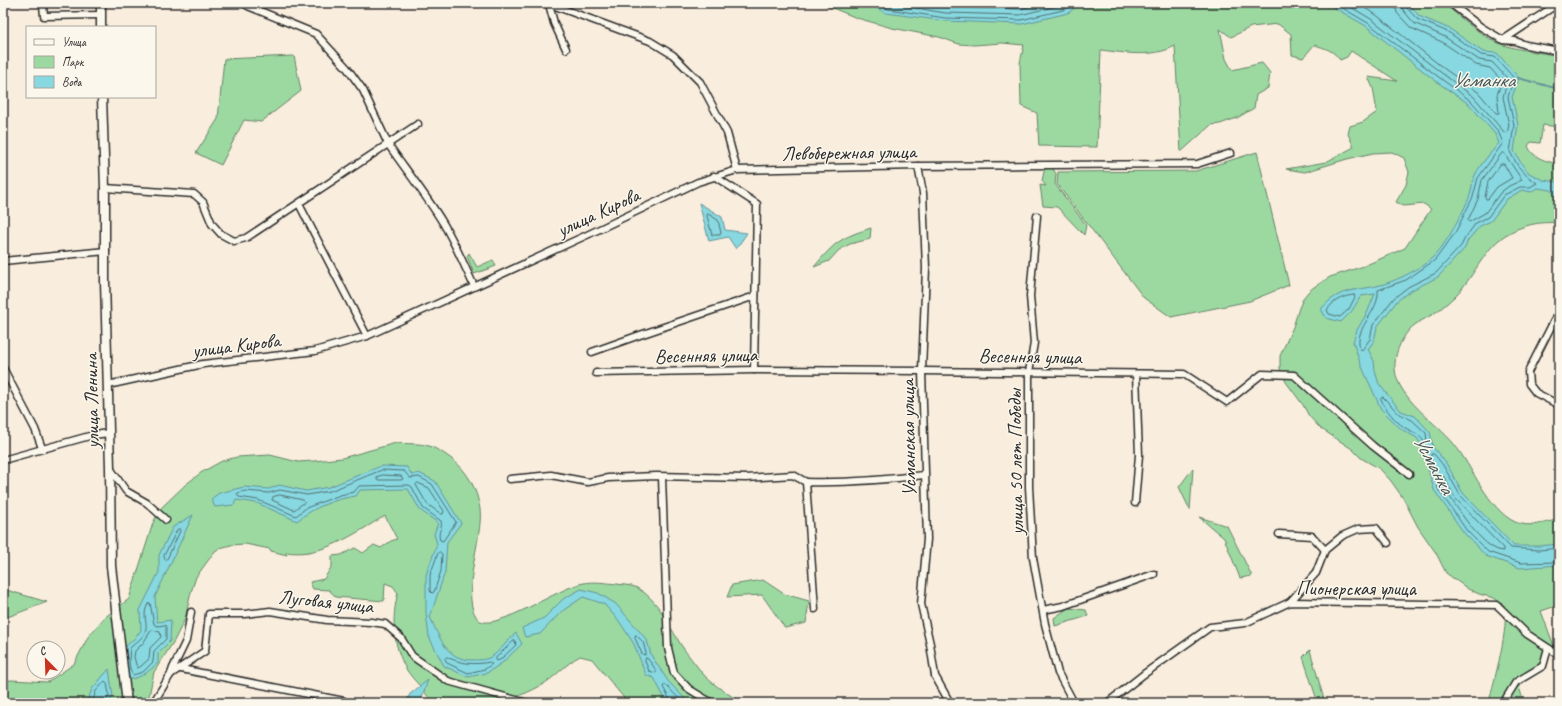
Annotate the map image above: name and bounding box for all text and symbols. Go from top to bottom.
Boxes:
legend [26,26,156,98]
text: Улица [62,34,87,50]
text: Парк [62,54,85,70]
water label: Усманка [1452,67,1517,93]
text: Вода [62,74,83,90]
street label: Левобережная улица [782,139,918,166]
street label: улица Кирова [552,182,645,243]
street label: улица Кирова [190,327,283,363]
street label: Весенняя улица [654,342,759,369]
street label: Весенняя улица [978,343,1083,370]
street label: улица Ленина [78,351,105,450]
street label: Усманская улица [895,377,922,497]
street label: улица 50 лет Победы [1002,387,1029,536]
water label: Усманка [1408,430,1461,500]
street label: Пионерская улица [1296,576,1418,601]
street label: Луговая улица [277,584,376,619]
north arrow [26,640,66,680]
text: С [37,643,49,658]

